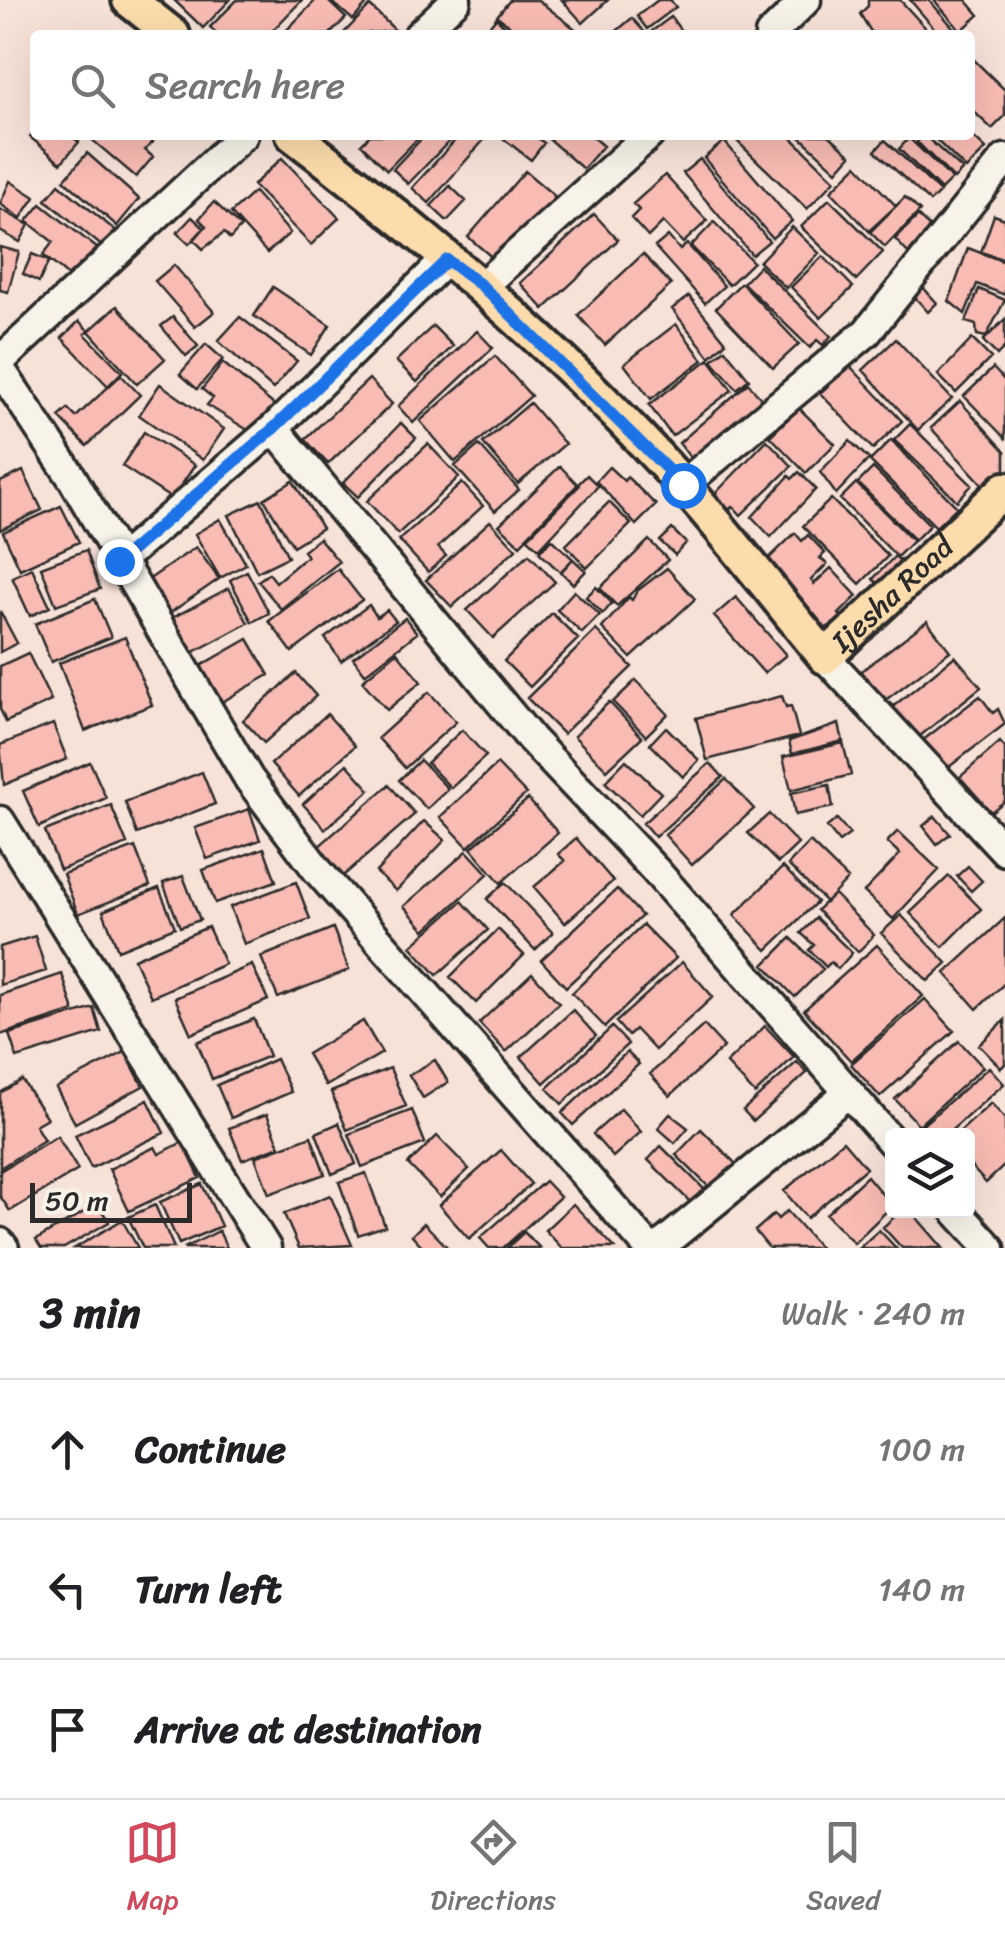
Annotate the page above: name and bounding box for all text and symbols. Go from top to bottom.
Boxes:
search box [30,30,975,140]
text: Search here [145,52,345,119]
icon: search [65,58,120,113]
route start [661,463,707,509]
street label: Ijesha Road [817,521,968,667]
route end [97,539,143,585]
map controls [885,1128,975,1218]
button: layers [885,1128,975,1218]
text: 50 m [45,1176,109,1225]
scale bar [30,1178,192,1222]
text: 3 min [40,1276,140,1350]
text: Walk · 240 m [781,1285,965,1342]
text: Continue [135,1416,286,1483]
text: 100 m [878,1421,965,1478]
icon: ahead [40,1422,95,1477]
text: Turn left [135,1556,281,1623]
text: 140 m [878,1561,965,1618]
icon: left [40,1562,95,1617]
text: Arrive at destination [135,1696,482,1763]
icon: arrive [40,1702,95,1757]
tab: Map [125,1815,180,1924]
tab: Directions [430,1815,556,1924]
tab: Saved [806,1815,880,1924]

